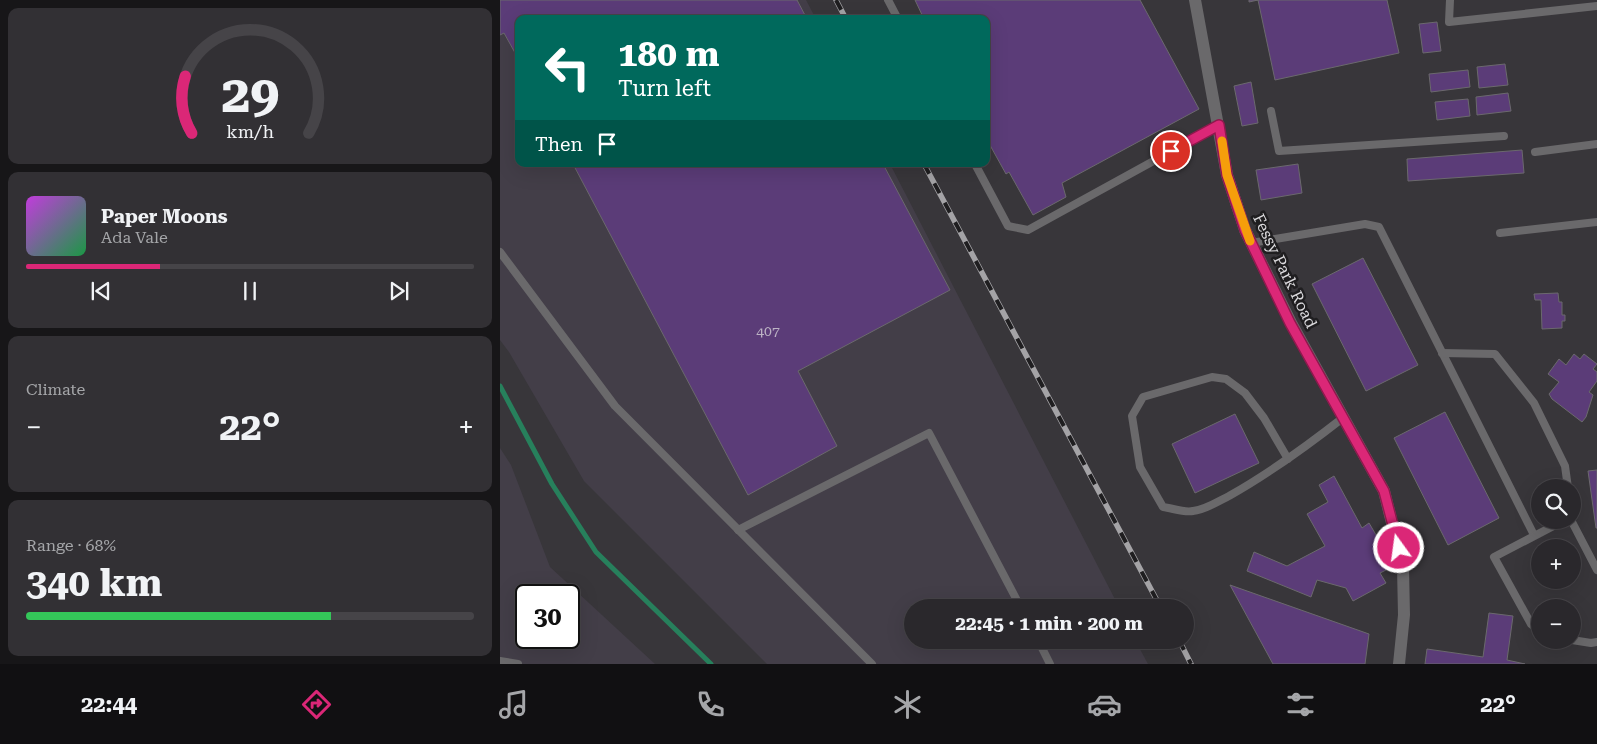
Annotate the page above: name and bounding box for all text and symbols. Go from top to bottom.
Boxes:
text: 180 m [618,34,719,75]
icon: left [535,35,600,100]
text: 29 [221,64,279,125]
text: Turn left [618,76,711,101]
text: km/h [226,121,274,142]
icon: arrive [593,130,621,158]
pin [1150,130,1192,172]
text: Then [535,133,583,156]
icon: arrive [1157,137,1185,165]
text: Paper Moons [101,205,228,228]
street label: Fessy Park Road [1249,211,1321,331]
text: Ada Vale [101,228,168,247]
icon: previous [87,277,115,305]
icon: pause [236,277,264,305]
icon: next [385,277,413,305]
house number: 407 [756,323,780,339]
text: Climate [26,380,85,399]
text: 22° [219,405,281,449]
text: − [26,411,42,444]
text: + [458,411,474,444]
map controls [1531,479,1581,649]
button: search [1531,479,1581,529]
position arrow [1372,521,1424,573]
text: Range · 68% [26,536,116,555]
button: + [1531,539,1581,589]
text: 340 km [26,561,162,605]
speed limit sign: 30 [515,584,580,649]
button: − [1531,599,1581,649]
text: 22:45 · 1 min · 200 m [955,612,1143,635]
icon: directions [299,687,334,722]
icon: music [496,687,531,722]
icon: phone [693,687,728,722]
icon: climate [890,687,925,722]
icon: car [1087,687,1122,722]
icon: filters [1283,687,1318,722]
text: 22:44 [81,692,137,717]
text: 22° [1480,692,1516,717]

